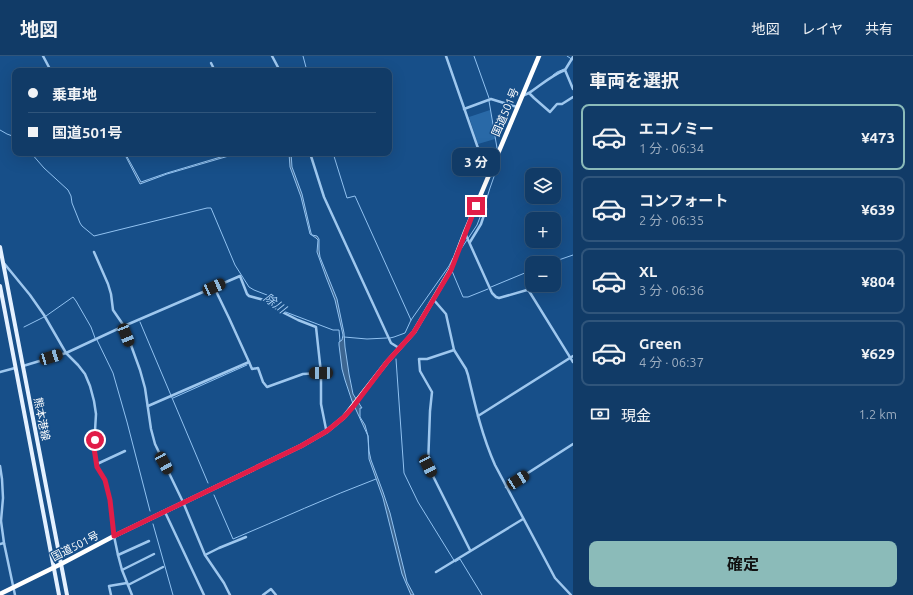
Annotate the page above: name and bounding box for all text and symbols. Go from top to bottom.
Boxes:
text: 地図 [20,18,58,40]
text: 地図 [751,21,779,37]
text: レイヤ [801,21,843,37]
text: 共有 [865,21,893,37]
text: 車両を選択 [589,70,679,90]
text: 乗車地 [52,86,97,103]
street label: 国道501号 [489,86,521,138]
icon: car [591,119,627,155]
text: エコノミー [639,120,714,137]
text: 国道501号 [52,124,122,141]
text: ¥473 [861,129,895,146]
text: 1 分 · 06:34 [639,141,704,155]
callout: 3 分 [452,148,500,176]
text: 3 分 [464,155,488,169]
map controls [525,168,561,292]
button: layers [525,168,561,204]
icon: car [591,191,627,227]
text: コンフォート [639,192,729,209]
route end [467,197,485,215]
text: ¥639 [861,201,895,218]
button: + [525,212,561,248]
text: 2 分 · 06:35 [639,213,704,227]
button: − [525,256,561,292]
icon: car [591,263,627,299]
text: XL [639,263,657,280]
text: ¥804 [861,273,895,290]
car [201,277,227,297]
text: 3 分 · 06:36 [639,283,704,297]
water label: 除川 [261,291,290,317]
car [116,322,136,348]
icon: car [591,335,627,371]
text: Green [639,335,681,352]
text: ¥629 [861,345,895,362]
car [38,348,64,366]
text: 4 分 · 06:37 [639,355,704,369]
car [309,367,333,379]
street label: 熊本港線 [32,396,52,442]
icon: cash [589,403,611,425]
text: 現金 [621,407,651,424]
text: 1.2 km [858,407,897,421]
route start [86,431,104,449]
car [153,450,175,476]
car [417,453,439,479]
car [505,468,531,492]
street label: 国道501号 [49,529,101,563]
button: 確定 [589,541,897,587]

